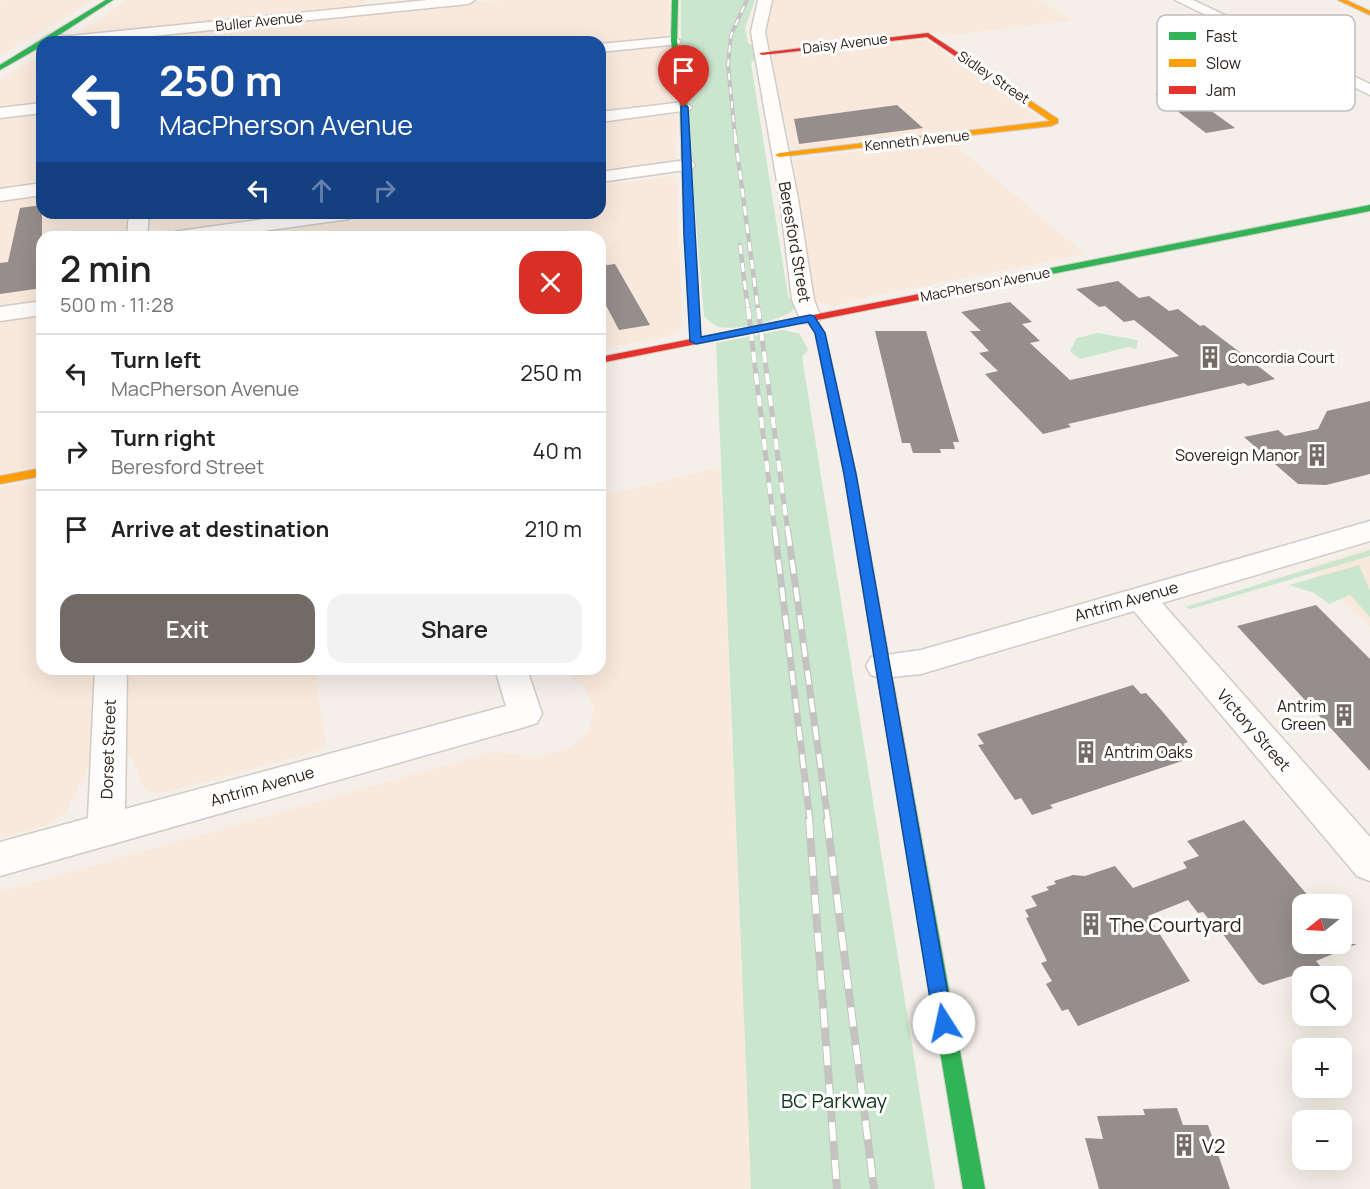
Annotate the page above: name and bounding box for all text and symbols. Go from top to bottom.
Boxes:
street label: Buller Avenue [215,7,303,35]
legend [1157,15,1355,111]
text: Fast [1206,25,1237,47]
street label: Daisy Avenue [801,28,889,58]
pin [658,45,709,107]
street label: Sidley Street [954,46,1034,108]
text: 250 m [159,51,282,109]
text: Slow [1206,52,1241,74]
icon: arrive [667,54,700,87]
icon: left [60,60,138,138]
text: Jam [1206,79,1236,101]
text: MacPherson Avenue [159,106,413,143]
street label: Kenneth Avenue [864,125,970,155]
icon: left [242,174,275,207]
icon: ahead [305,174,338,207]
icon: right [368,174,401,207]
street label: Beresford Street [774,180,816,304]
text: 2 min [60,244,152,293]
button: close [519,251,582,314]
street label: MacPherson Avenue [919,262,1051,306]
text: 500 m · 11:28 [60,291,174,318]
building icon: Concordia Court [1197,344,1223,370]
text: Turn left [111,345,201,375]
place label: Concordia Court [1228,348,1335,367]
icon: left [60,357,93,390]
text: 250 m [520,358,582,388]
text: MacPherson Avenue [111,375,299,402]
text: Turn right [111,423,216,453]
icon: right [60,435,93,468]
text: 40 m [533,436,582,466]
building icon: Sovereign Manor [1304,442,1330,468]
place label: Sovereign Manor [1175,444,1299,466]
text: Beresford Street [111,453,264,480]
icon: arrive [60,513,93,546]
text: Arrive at destination [111,514,329,544]
text: 210 m [524,514,582,544]
street label: Antrim Avenue [1071,576,1181,626]
button: Exit [60,594,315,663]
button: Share [327,594,582,663]
street label: Victory Street [1212,684,1296,776]
place label: Antrim Green [1277,695,1326,735]
street label: Dorset Street [95,699,121,799]
building icon: Antrim Green [1331,702,1357,728]
building icon: Antrim Oaks [1073,739,1099,765]
place label: Antrim Oaks [1104,741,1193,763]
street label: Antrim Avenue [207,761,317,811]
north arrow [1292,894,1352,954]
map controls [1292,894,1352,1170]
building icon: The Courtyard [1078,911,1104,937]
place label: The Courtyard [1109,911,1242,938]
button: search [1292,966,1352,1026]
position arrow [912,991,976,1055]
button: + [1292,1038,1352,1098]
park label: BC Parkway [781,1087,888,1114]
button: − [1292,1110,1352,1170]
building icon: V2 [1171,1132,1197,1158]
place label: V2 [1202,1132,1225,1159]

